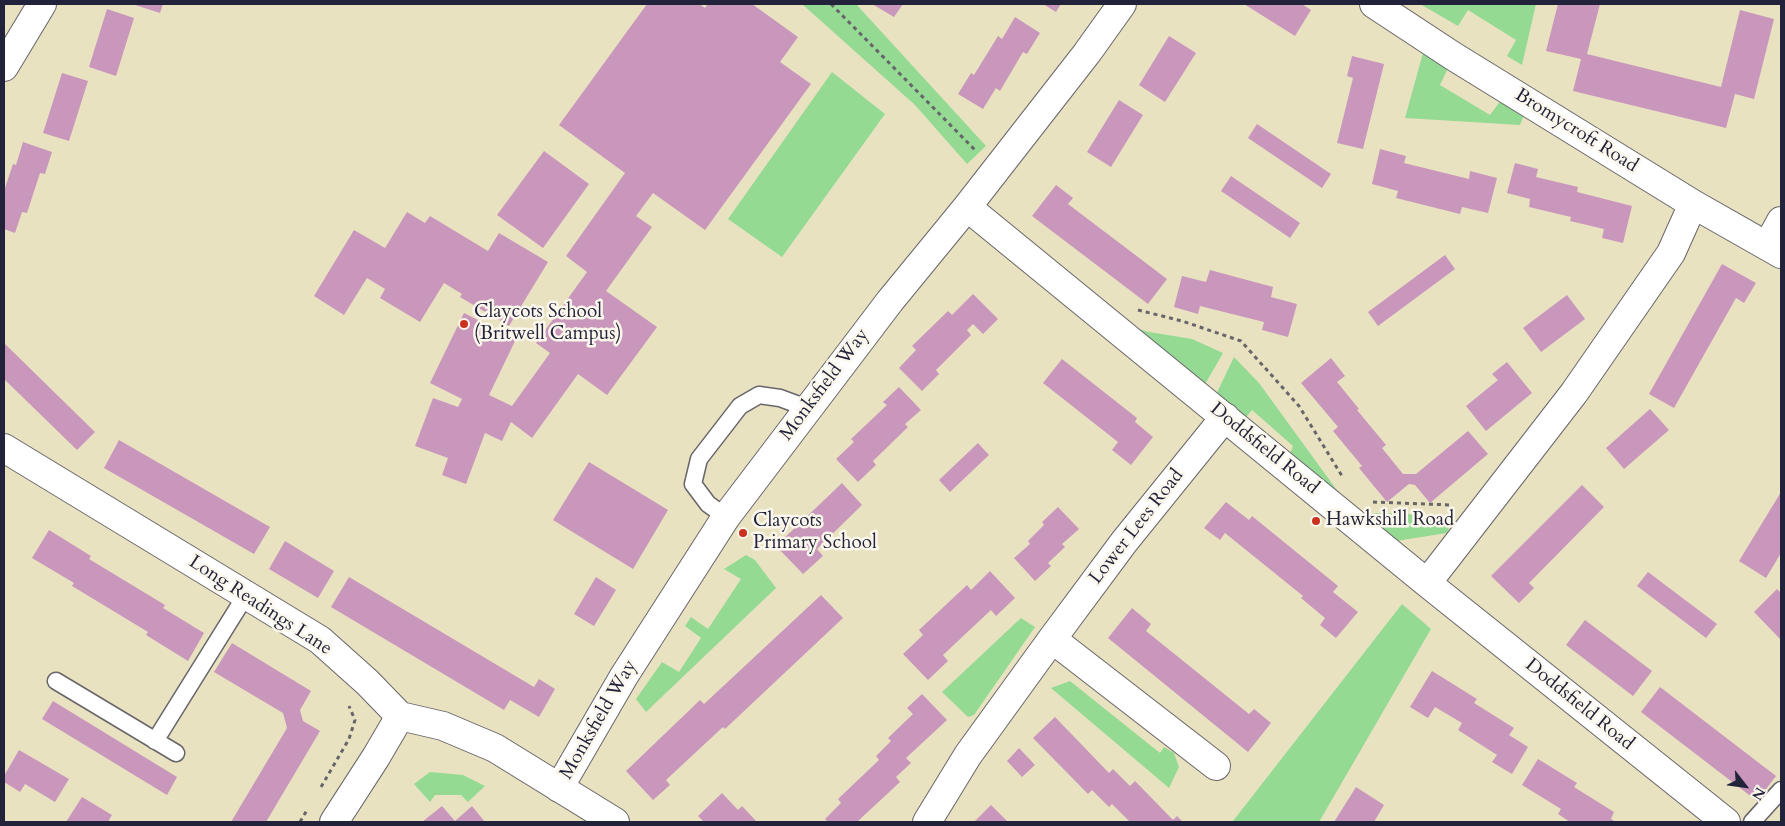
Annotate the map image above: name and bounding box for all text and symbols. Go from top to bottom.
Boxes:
street label: Bromycroft Road [1510,84,1642,178]
place label: Claycots School (Britwell Campus) [474,302,622,346]
marker: Claycots School (Britwell Campus) [458,318,470,330]
street label: Monksfield Way [776,325,874,445]
street label: Doddsfield Road [1205,398,1323,500]
street label: Lower Lees Road [1085,465,1189,589]
place label: Hawkshill Road [1326,510,1454,532]
place label: Claycots Primary School [753,511,877,555]
marker: Hawkshill Road [1310,515,1322,527]
marker: Claycots Primary School [737,527,749,539]
street label: Long Readings Lane [184,551,336,661]
street label: Doddsfield Road [1520,654,1638,756]
street label: Monksfield Way [556,656,642,784]
north arrow [1720,761,1770,811]
text: N [1747,784,1770,804]

